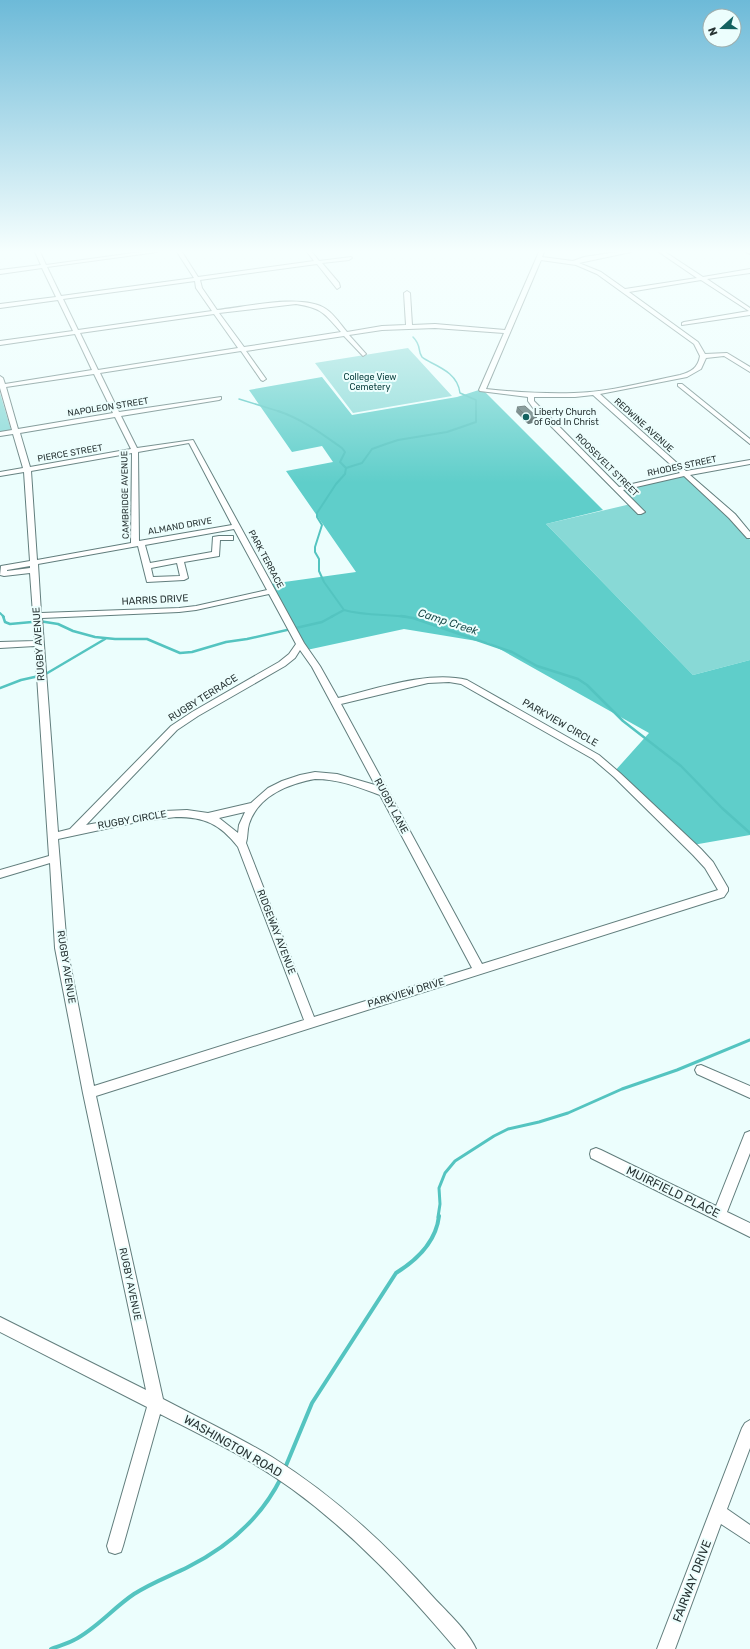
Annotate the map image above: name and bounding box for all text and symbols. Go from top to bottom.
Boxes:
north arrow [702,8,742,48]
text: N [706,25,721,37]
park label: College View Cemetery [343,372,397,392]
street label: NAPOLEON STREET [67,396,149,418]
street label: REDWINE AVENUE [612,396,676,454]
place label: Liberty Church of God In Christ [534,407,599,427]
marker: Liberty Church of God In Christ [521,412,531,422]
street label: ROOSEVELT STREET [574,432,640,498]
street label: PIERCE STREET [37,442,103,464]
street label: CAMBRIDGE AVENUE [119,451,131,539]
street label: RHODES STREET [646,454,718,478]
street label: ALMAND DRIVE [147,515,213,537]
street label: PARK TERRACE [246,528,286,590]
street label: HARRIS DRIVE [121,592,189,608]
water label: Camp Creek [416,606,480,638]
street label: RUGBY AVENUE [30,607,48,681]
street label: RUGBY TERRACE [166,672,240,724]
street label: PARKVIEW CIRCLE [520,697,600,749]
street label: RUGBY LANE [371,776,411,836]
street label: RUGBY CIRCLE [97,808,167,832]
street label: RIDGEWAY AVENUE [254,888,298,976]
street label: RUGBY AVENUE [54,929,78,1005]
street label: PARKVIEW DRIVE [366,976,446,1010]
street label: MUIRFIELD PLACE [624,1163,722,1221]
street label: RUGBY AVENUE [116,1247,144,1321]
street label: WASHINGTON ROAD [181,1412,285,1480]
street label: FAIRWAY DRIVE [670,1538,714,1624]

